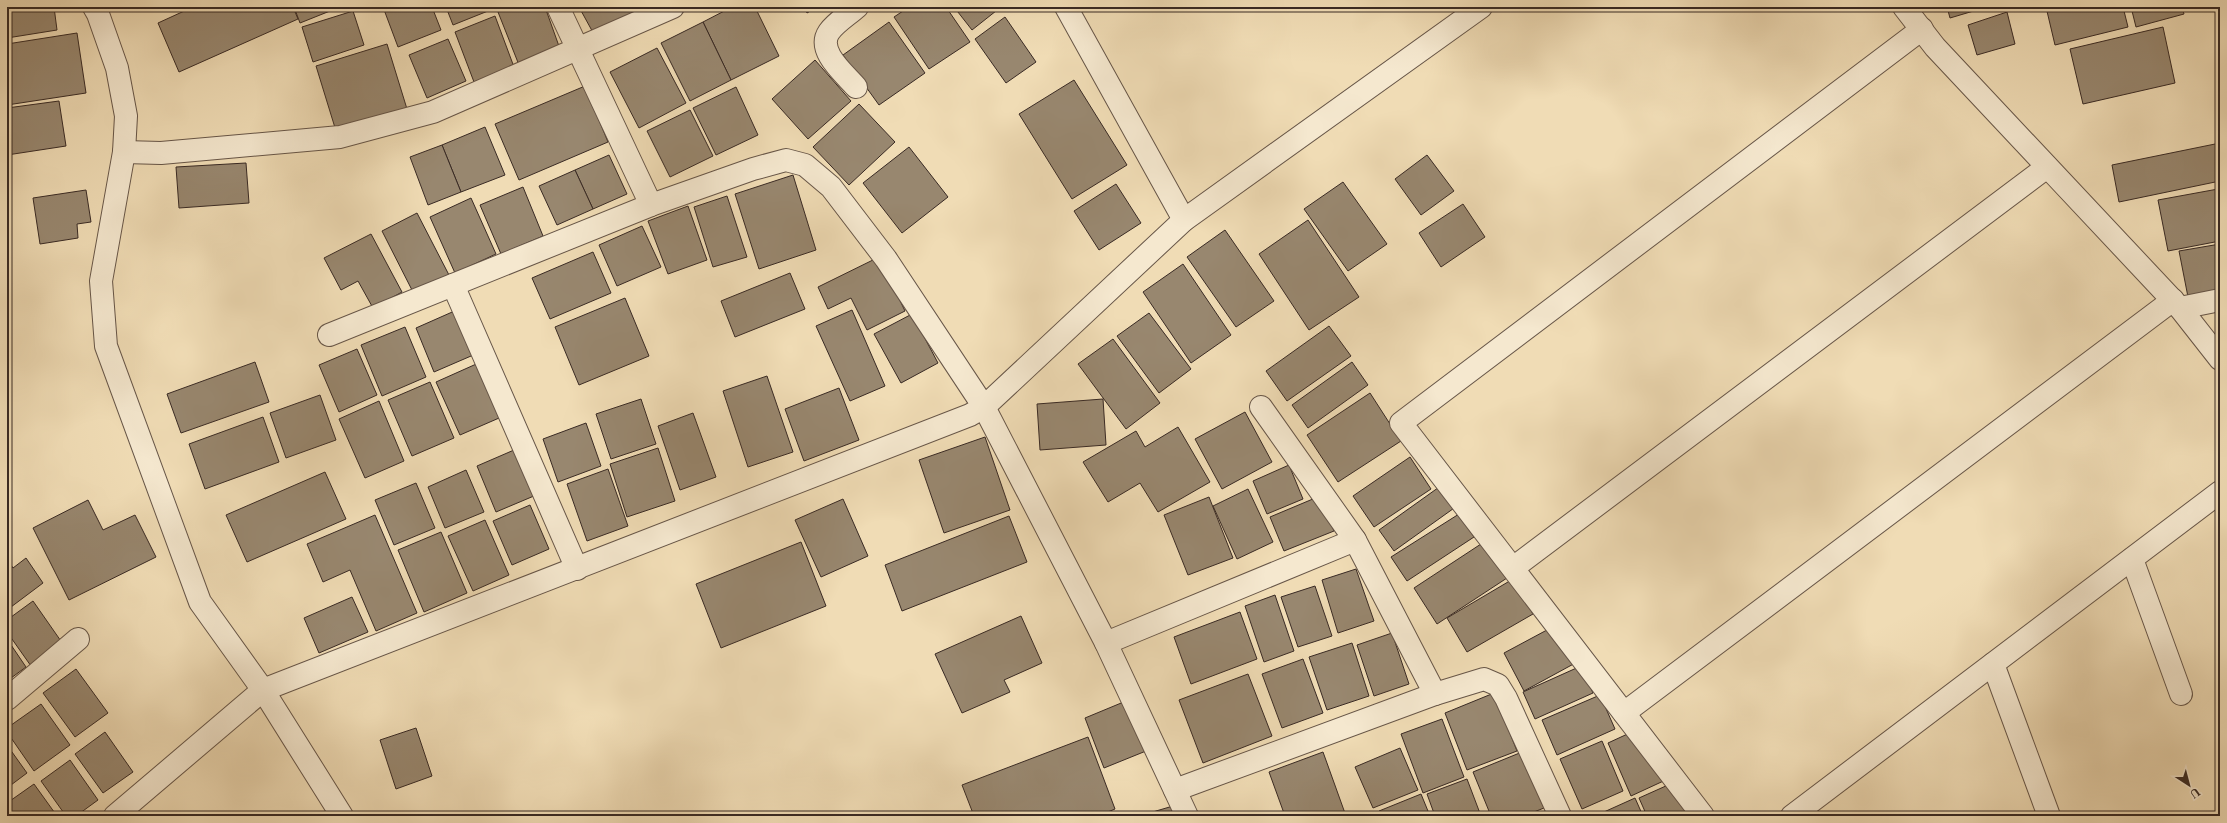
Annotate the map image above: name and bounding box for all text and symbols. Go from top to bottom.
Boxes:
north arrow [2169,765,2209,805]
text: U [2187,785,2203,801]

